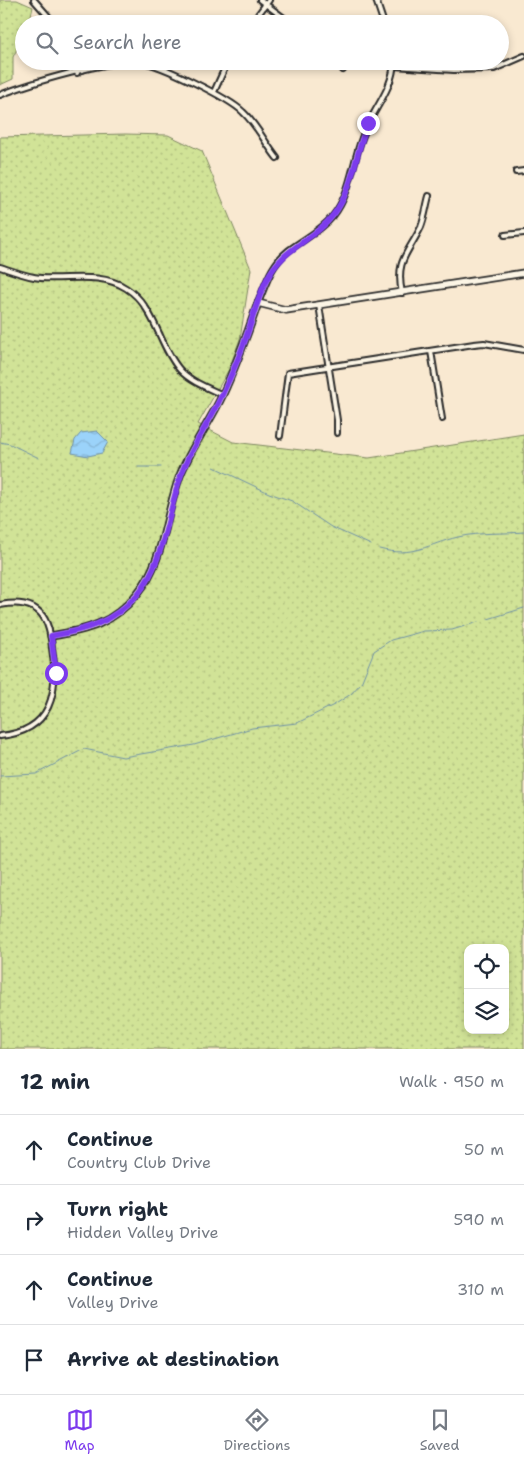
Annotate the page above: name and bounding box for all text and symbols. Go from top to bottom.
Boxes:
search box [15,15,509,70]
icon: search [33,29,61,57]
text: Search here [73,30,182,55]
route end [357,112,380,135]
route start [45,662,68,685]
map controls [464,944,509,1034]
button: locate [464,944,509,989]
button: layers [464,989,509,1034]
text: 12 min [20,1068,90,1096]
text: Walk · 950 m [399,1071,504,1092]
text: Continue [67,1127,153,1152]
icon: ahead [20,1136,48,1164]
text: 50 m [464,1139,504,1160]
text: Country Club Drive [67,1152,211,1173]
text: Turn right [67,1197,168,1222]
icon: right [20,1206,48,1234]
text: 590 m [454,1209,504,1230]
text: Hidden Valley Drive [67,1222,219,1243]
text: Continue [67,1267,153,1292]
icon: ahead [20,1276,48,1304]
text: 310 m [457,1279,504,1300]
text: Valley Drive [67,1292,159,1313]
icon: arrive [20,1346,48,1374]
text: Arrive at destination [67,1347,279,1372]
tab: Map [65,1406,95,1454]
tab: Directions [224,1406,290,1454]
tab: Saved [420,1406,459,1454]

